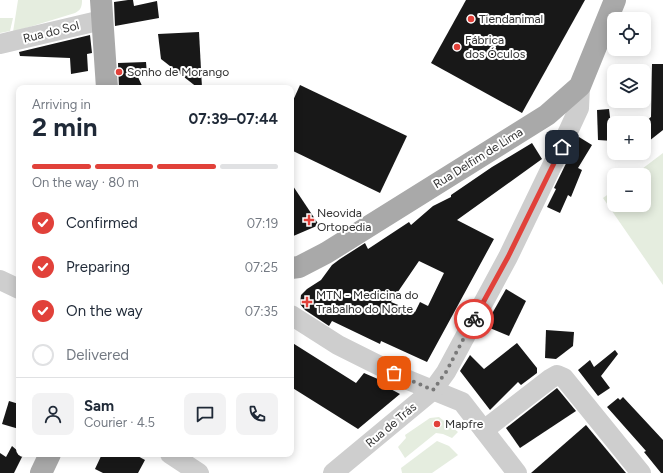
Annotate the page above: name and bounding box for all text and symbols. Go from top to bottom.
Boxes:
place label: Tiendanimal [479,12,543,26]
map controls [607,12,651,212]
button: locate [607,12,651,56]
marker: Tiendanimal [466,14,476,24]
street label: Rua do Sol [22,18,80,46]
place label: Fábrica dos Óculos [465,33,526,61]
marker: Fábrica dos Óculos [452,42,462,52]
button: layers [607,64,651,108]
place label: Sonho de Morango [127,65,229,79]
marker: Sonho de Morango [114,67,124,77]
text: Arriving in [32,97,91,112]
text: 07:39–07:44 [189,110,278,128]
text: 2 min [32,111,98,143]
button: + [607,116,651,160]
street label: Rua Delfim de Lima [431,125,525,191]
pin [545,130,579,164]
icon: home [551,136,573,158]
button: − [607,168,651,212]
text: On the way · 80 m [32,175,139,190]
place label: Neovida Ortopedia [317,206,371,234]
icon: check [32,212,54,234]
text: Confirmed [66,214,138,232]
marker: Neovida Ortopedia [304,215,314,225]
text: 07:19 [247,216,278,231]
icon: check [32,256,54,278]
text: Preparing [66,258,130,276]
text: 07:25 [245,260,278,275]
place label: MTN - Medicina do Trabalho do Norte [316,288,419,316]
marker: MTN - Medicina do Trabalho do Norte [301,296,313,308]
courier [454,299,494,339]
icon: check [32,300,54,322]
text: On the way [66,302,143,320]
text: 07:35 [245,304,278,319]
icon: bike [463,308,485,330]
text: Delivered [66,346,129,364]
pin [377,356,411,390]
icon: bag [383,362,405,384]
button: person [32,393,74,435]
button: chat [184,393,226,435]
button: phone [236,393,278,435]
text: Sam [84,397,114,415]
street label: Rua de Trás [363,400,419,450]
text: Courier · 4.5 [84,415,155,430]
place label: Mapfre [445,417,484,431]
marker: Mapfre [432,419,442,429]

